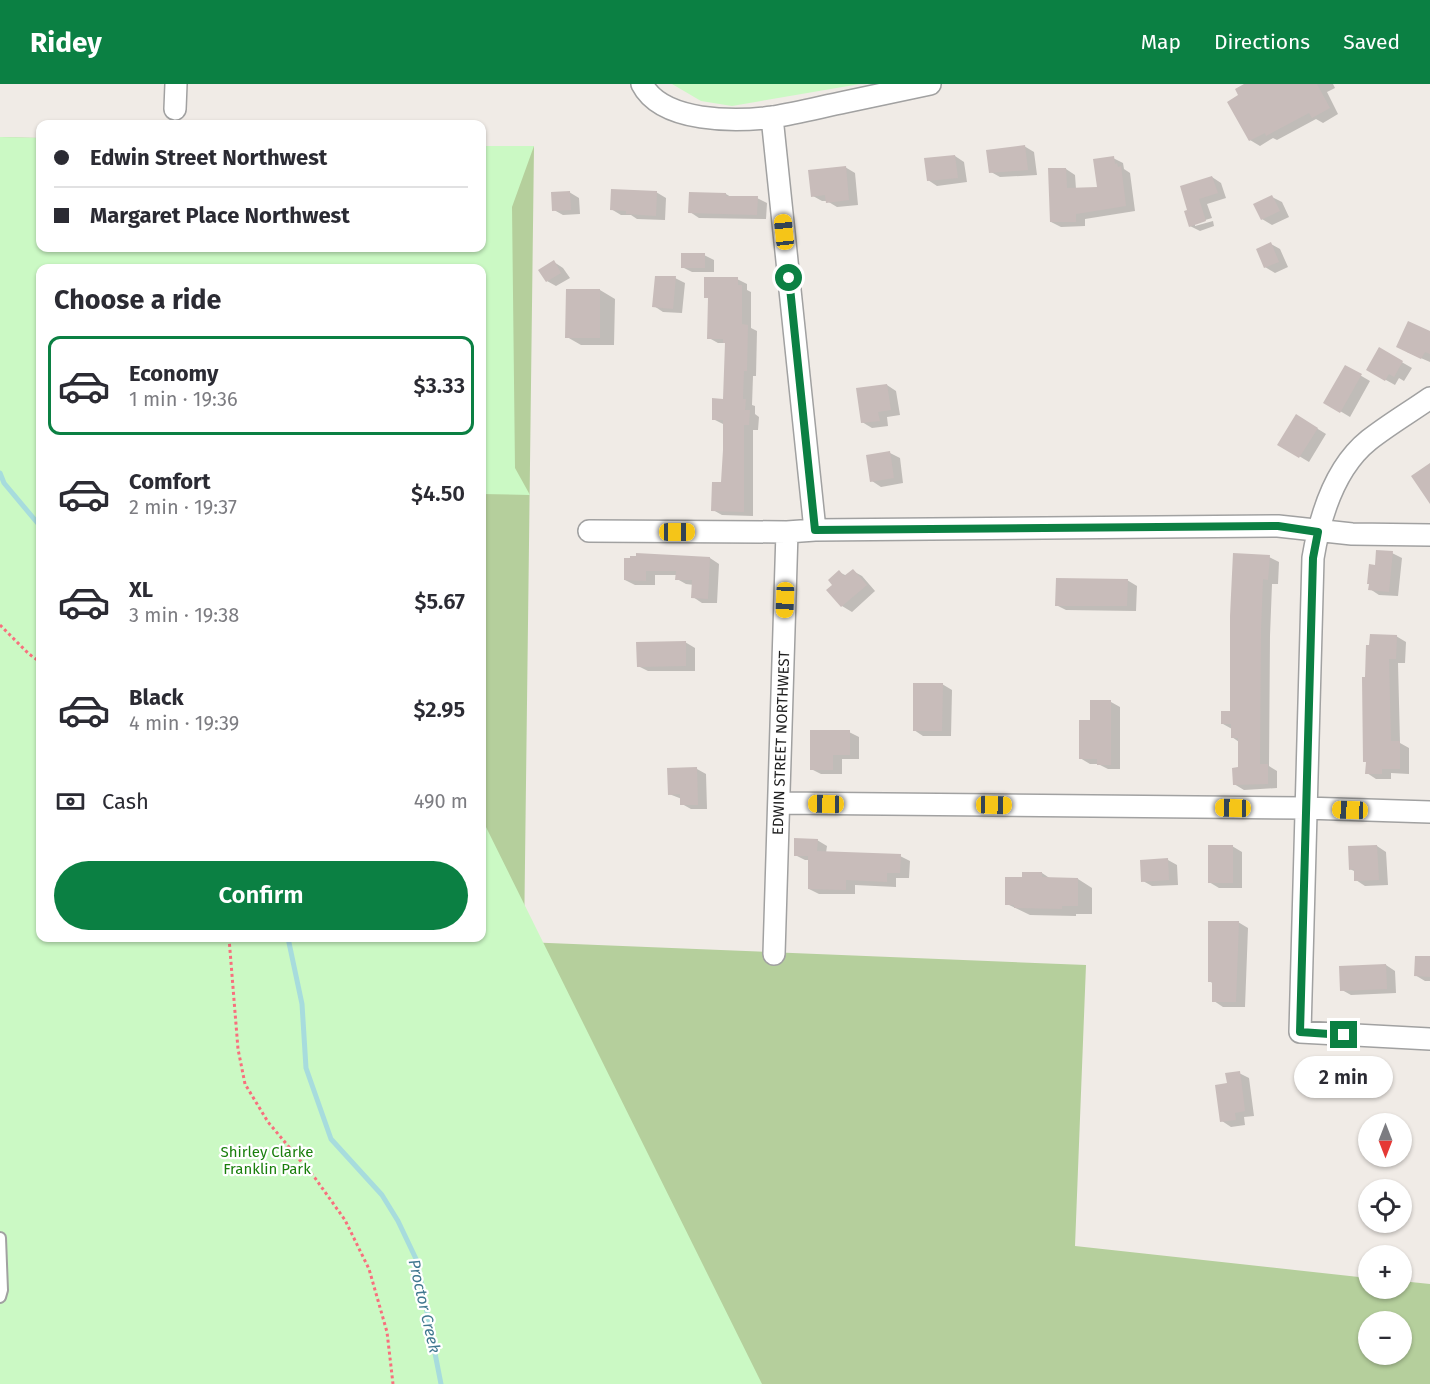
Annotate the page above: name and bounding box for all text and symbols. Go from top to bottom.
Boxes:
text: Ridey [30,26,102,59]
text: Map [1141,29,1181,55]
text: Directions [1214,29,1310,55]
text: Saved [1343,29,1400,55]
text: Edwin Street Northwest [90,144,327,171]
text: Margaret Place Northwest [90,202,350,229]
car [773,213,795,251]
route start [775,264,802,291]
text: Choose a ride [54,284,221,316]
icon: car [57,359,111,413]
text: Economy [129,360,218,387]
text: $3.33 [413,372,465,399]
text: 1 min · 19:36 [129,387,238,411]
icon: car [57,467,111,521]
text: Comfort [129,468,210,495]
text: $4.50 [411,480,465,507]
text: 2 min · 19:37 [129,495,237,519]
car [659,523,695,541]
icon: car [57,575,111,629]
text: XL [129,576,153,603]
car [775,582,795,618]
text: $5.67 [415,588,465,615]
text: 3 min · 19:38 [129,603,239,627]
street label: EDWIN STREET NORTHWEST [769,650,793,835]
icon: car [57,683,111,737]
text: Black [129,684,184,711]
text: $2.95 [413,696,465,723]
text: 4 min · 19:39 [129,711,239,735]
icon: cash [54,785,87,818]
text: Cash [102,788,149,815]
text: 490 m [414,789,468,813]
car [808,795,844,813]
car [976,796,1012,814]
car [1215,799,1251,817]
car [1332,800,1368,820]
button: Confirm [54,861,468,930]
route end [1330,1021,1357,1048]
callout: 2 min [1294,1056,1394,1098]
text: 2 min [1319,1065,1368,1089]
north arrow [1358,1113,1412,1167]
map controls [1358,1113,1412,1365]
park label: Shirley Clarke Franklin Park [220,1143,314,1178]
button: locate [1358,1179,1412,1233]
button: + [1358,1245,1412,1299]
water label: Proctor Creek [405,1257,445,1355]
button: − [1358,1311,1412,1365]

